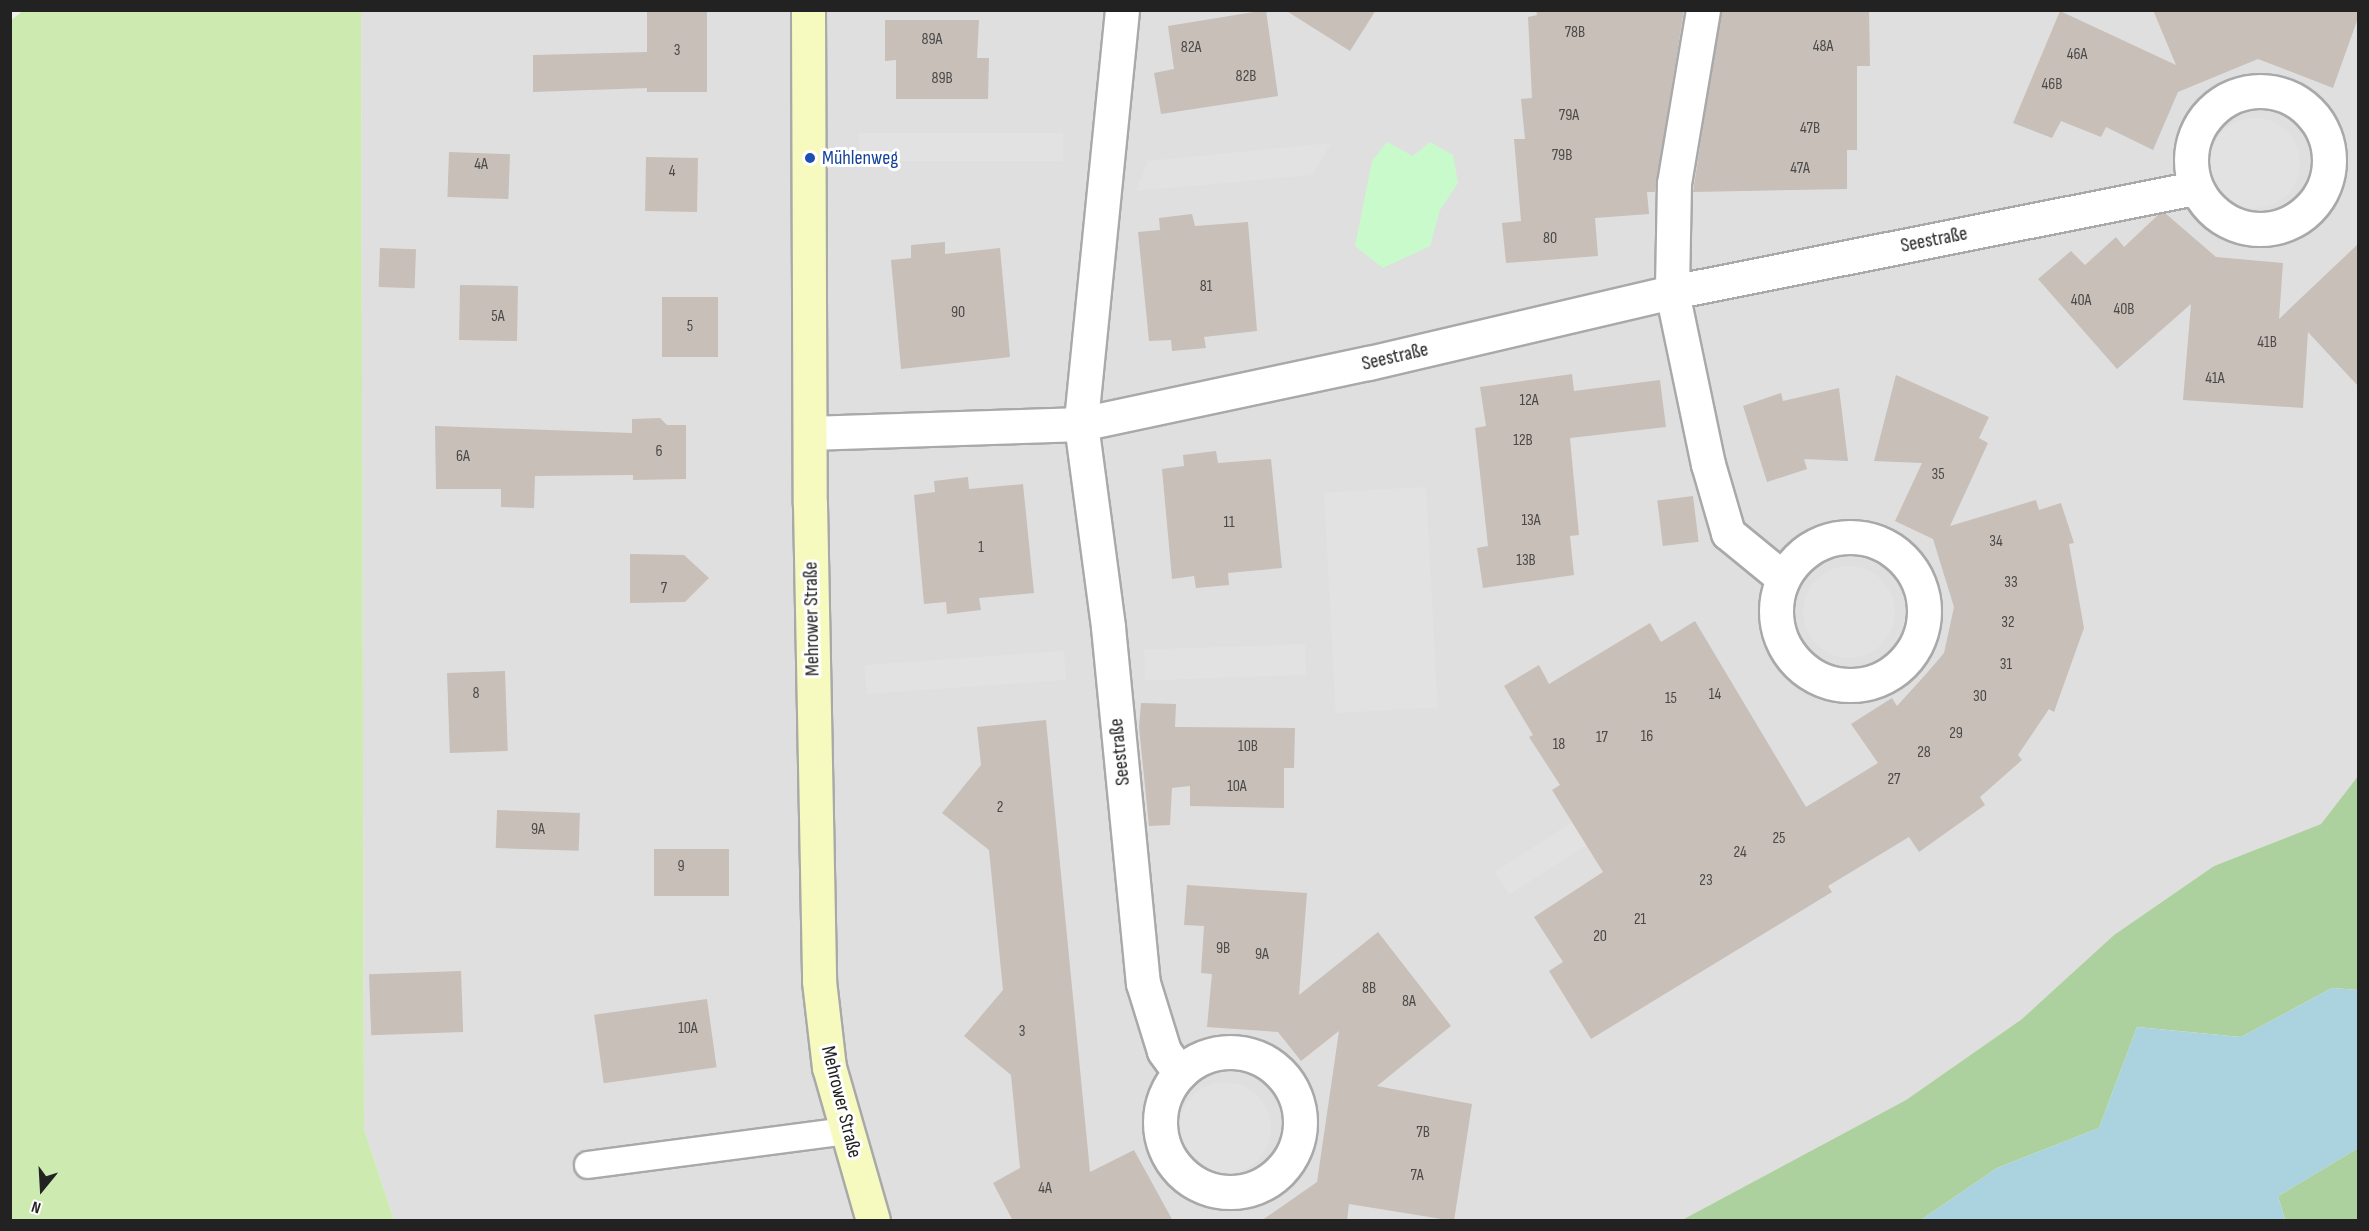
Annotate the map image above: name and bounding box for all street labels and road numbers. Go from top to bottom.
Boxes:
street label: Seestraße [1899,222,1969,258]
street label: Seestraße [1359,338,1431,376]
street label: Mehrower Straße [799,562,825,676]
street label: Seestraße [1105,717,1135,787]
street label: Mehrower Straße [816,1044,866,1160]

